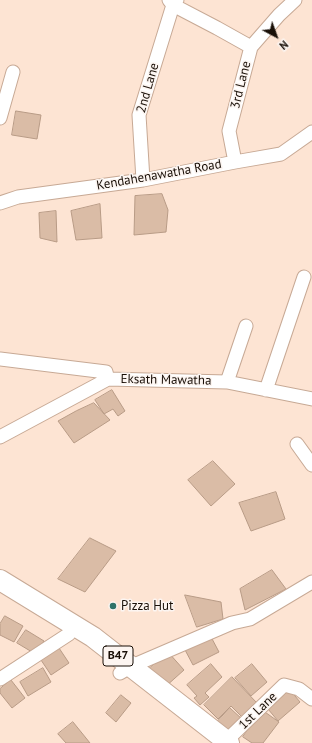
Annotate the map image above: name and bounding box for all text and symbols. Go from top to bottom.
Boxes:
north arrow [256,16,296,56]
text: N [277,37,291,53]
street label: 3rd Lane [228,60,254,110]
street label: 2nd Lane [133,61,163,115]
street label: Kendahenawatha Road [95,156,223,194]
street label: Eksath Mawatha [120,371,212,389]
place label: Pizza Hut [121,598,173,614]
marker: Pizza Hut [108,601,118,611]
road number: B47 [103,646,133,666]
street label: 1st Lane [236,689,280,733]

